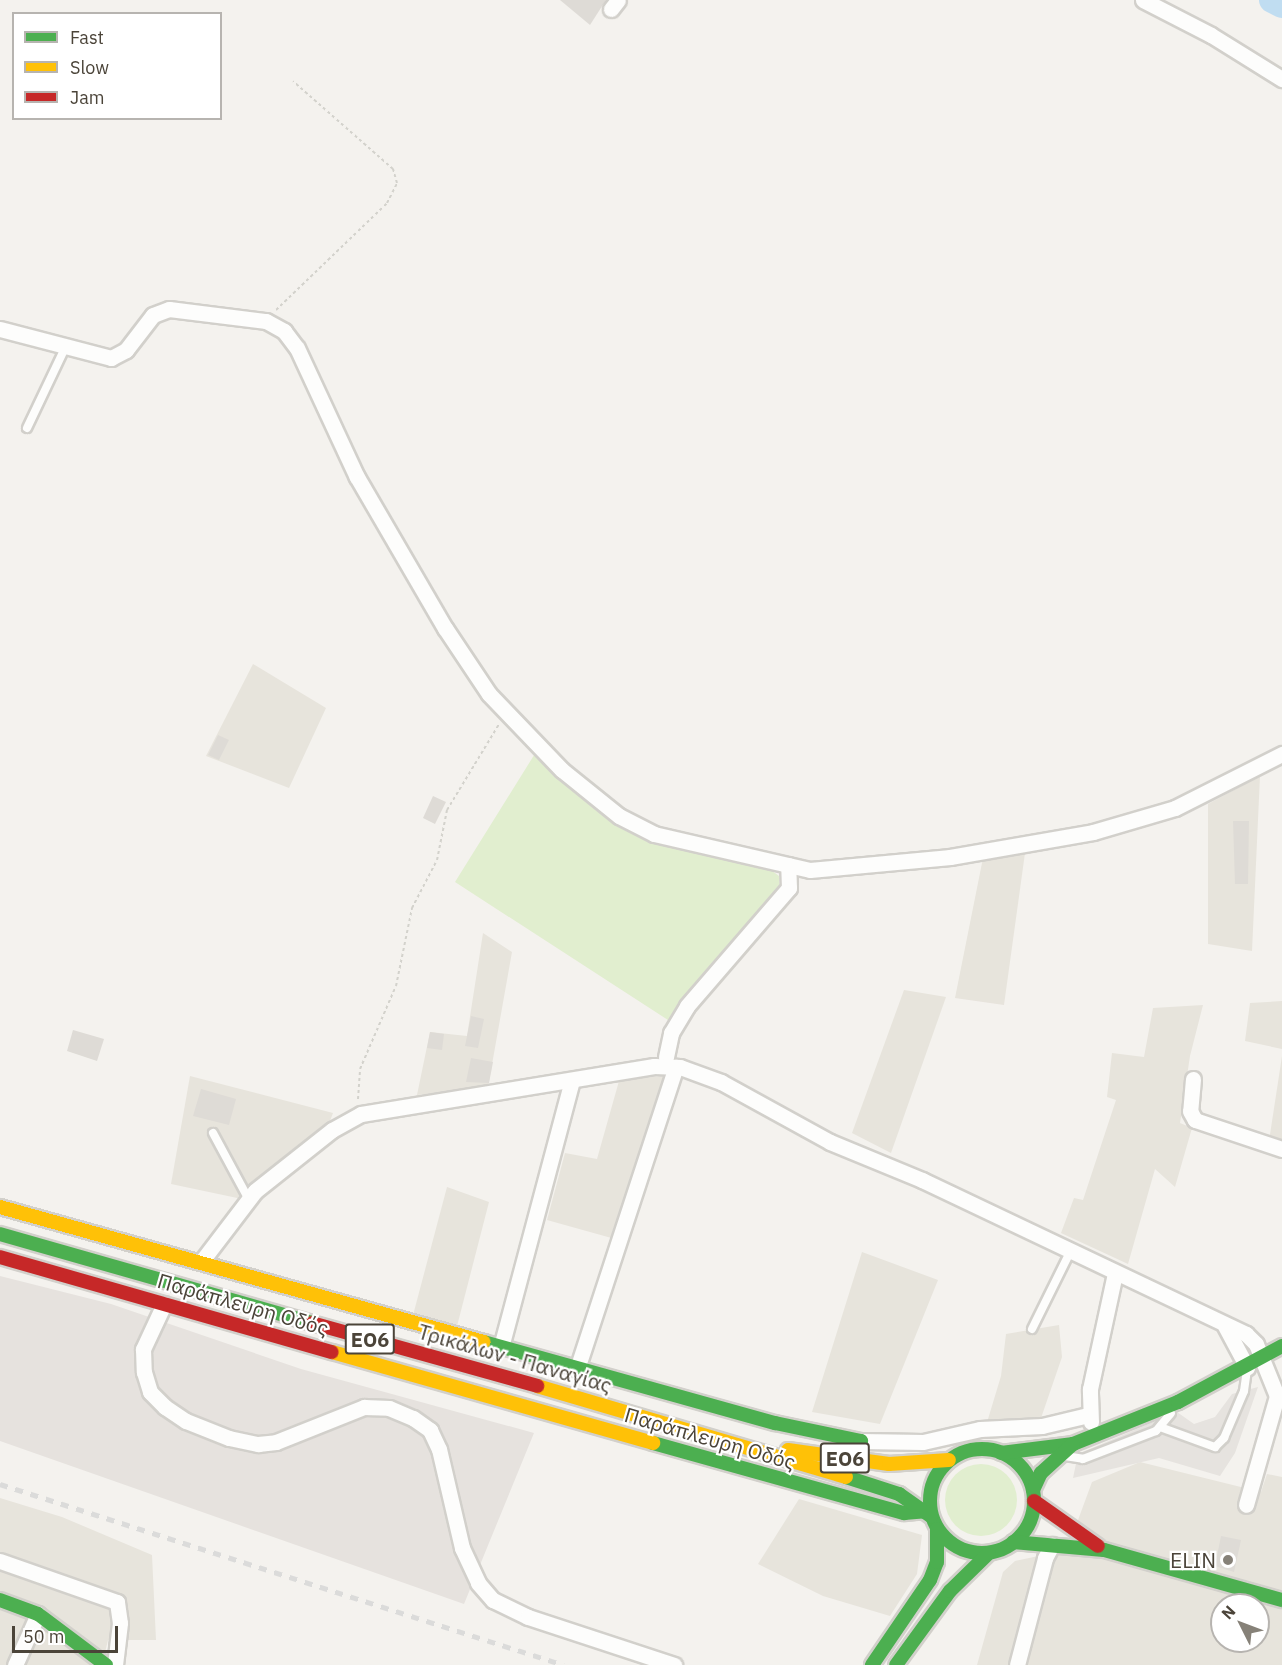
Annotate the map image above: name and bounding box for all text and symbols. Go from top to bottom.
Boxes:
legend [12,12,222,120]
text: Fast [70,26,104,49]
text: Slow [70,56,109,79]
text: Jam [70,86,105,109]
street label: Παράπλευρη Οδός [155,1268,331,1340]
street label: Τρικάλων - Παναγίας [415,1318,615,1398]
road number: ΕΟ6 [344,1322,395,1356]
street label: Παράπλευρη Οδός [622,1402,798,1474]
road number: ΕΟ6 [820,1441,870,1475]
place label: ELIN [1170,1547,1216,1573]
marker: ELIN [1221,1553,1235,1567]
north arrow [1210,1593,1270,1653]
text: N [1217,1601,1239,1623]
scale bar [15,1614,122,1652]
text: 50 m [23,1625,65,1648]

